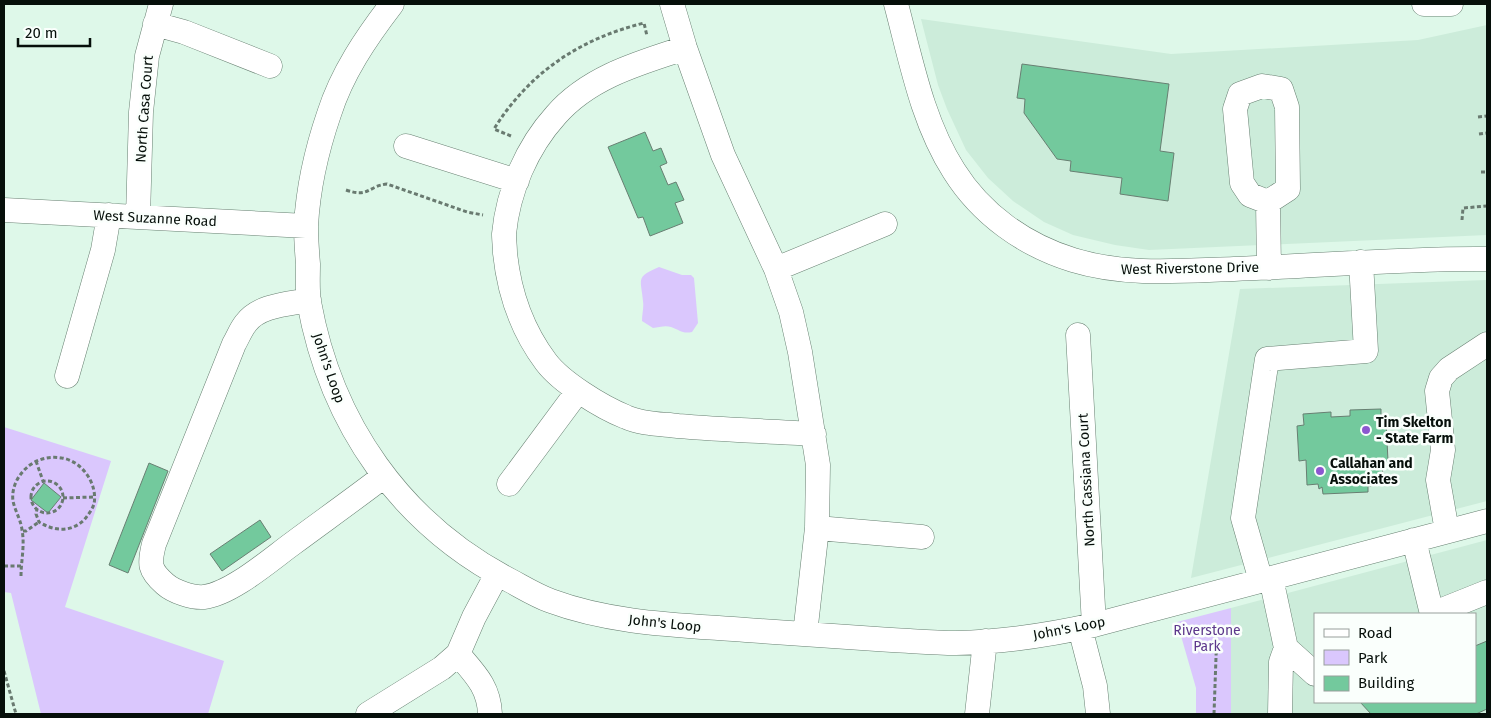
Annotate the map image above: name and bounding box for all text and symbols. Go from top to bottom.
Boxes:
scale bar [18,15,90,47]
text: 20 m [25,24,58,42]
street label: North Casa Court [132,54,157,163]
street label: West Suzanne Road [93,207,217,230]
street label: West Riverstone Drive [1121,259,1259,278]
street label: John's Loop [309,331,348,406]
street label: North Cassiana Court [1074,412,1098,547]
place label: Tim Skelton - State Farm [1376,414,1453,447]
marker: Tim Skelton - State Farm [1360,424,1372,436]
place label: Callahan and Associates [1329,455,1413,488]
marker: Callahan and Associates [1314,465,1326,477]
street label: John's Loop [628,611,702,636]
street label: John's Loop [1032,613,1107,644]
legend [1314,613,1476,703]
park label: Riverstone Park [1173,622,1241,655]
text: Road [1358,624,1393,642]
text: Park [1358,649,1388,667]
text: Building [1358,674,1414,692]

